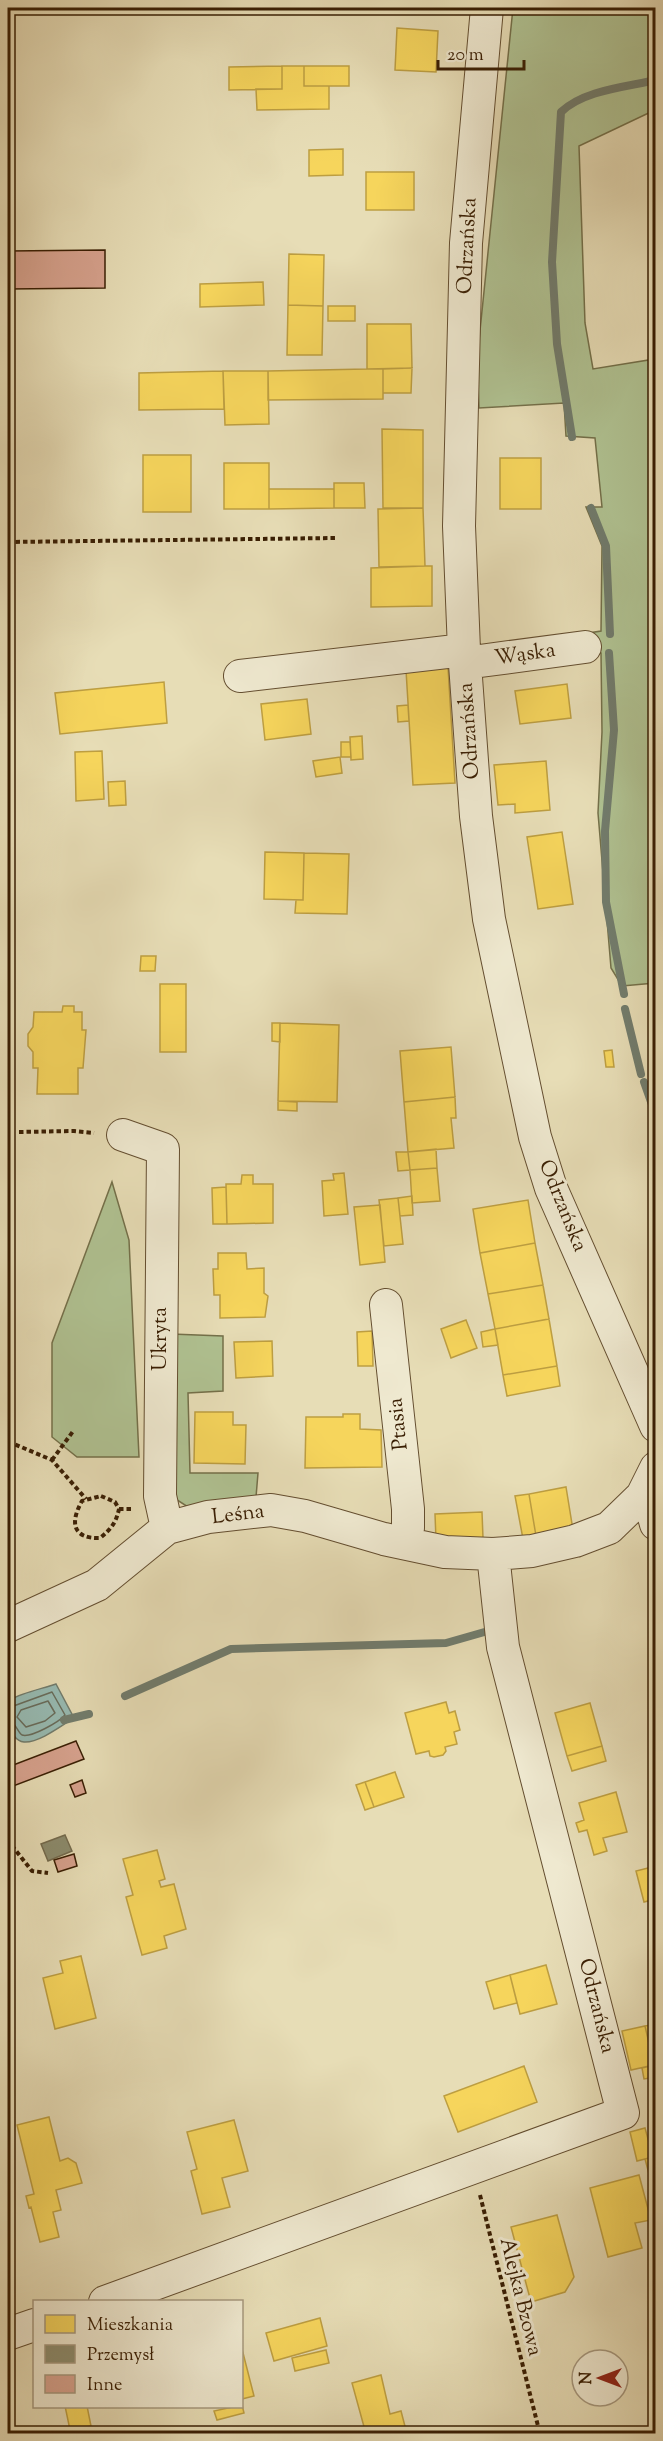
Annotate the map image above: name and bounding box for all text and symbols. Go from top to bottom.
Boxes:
scale bar [438,33,524,71]
text: 20 m [447,43,484,69]
street label: Odrzańska [450,197,486,295]
street label: Wąska [493,636,558,674]
street label: Odrzańska [452,681,488,780]
street label: Odrzańska [530,1155,594,1257]
street label: Ukryta [146,1307,176,1371]
street label: Ptasia [381,1396,417,1452]
street label: Leśna [210,1497,266,1533]
street label: Odrzańska [570,1955,622,2057]
street label: Alejka Bzowa [491,2235,549,2360]
legend [33,2300,243,2408]
text: Mieszkania [87,2313,173,2339]
text: Przemysł [87,2343,154,2369]
north arrow [570,2348,630,2408]
text: N [576,2371,599,2384]
text: Inne [87,2373,122,2399]

